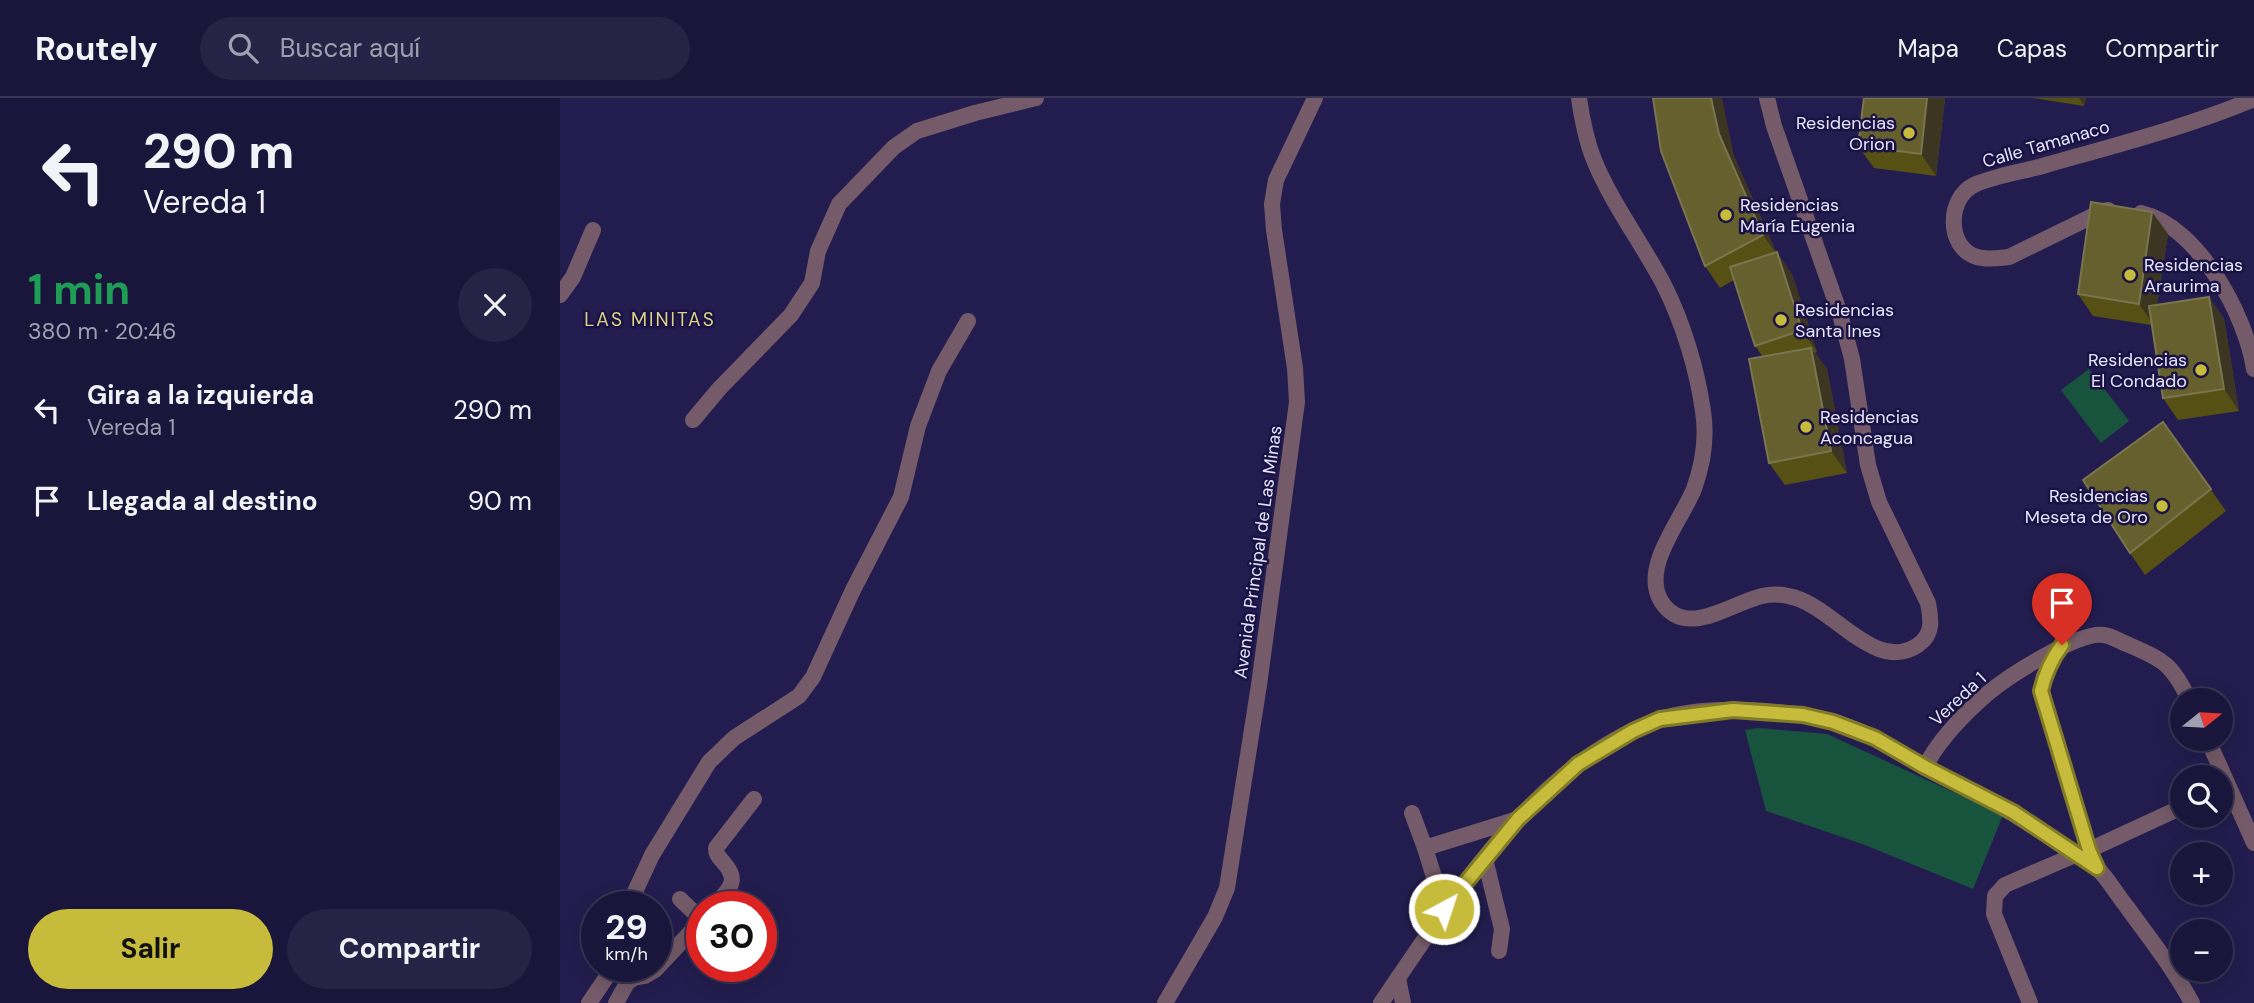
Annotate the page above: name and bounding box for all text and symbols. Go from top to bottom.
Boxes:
search box [200,17,690,80]
text: Routely [35,27,158,70]
icon: search [224,29,262,67]
text: Buscar aquí [280,31,420,65]
text: Mapa [1897,33,1959,64]
text: Capas [1997,33,2067,64]
text: Compartir [2105,33,2219,64]
place label: Residencias Orion [1796,111,1895,156]
street label: Calle Tamanaco [1980,114,2112,174]
text: 290 m [143,119,294,183]
marker: Residencias Orion [1901,125,1917,141]
icon: left [28,126,119,217]
text: Vereda 1 [143,181,266,223]
place label: Residencias María Eugenia [1740,193,1855,238]
marker: Residencias María Eugenia [1718,207,1734,223]
place label: Residencias Araurima [2144,253,2243,298]
text: 1 min [28,262,130,317]
marker: Residencias Araurima [2122,267,2138,283]
button: close [458,268,532,342]
place label: Residencias Santa Ines [1795,298,1894,343]
district label: LAS MINITAS [584,307,716,332]
marker: Residencias Santa Ines [1773,312,1789,328]
text: 380 m · 20:46 [28,316,177,346]
place label: Residencias El Condado [2088,348,2187,393]
marker: Residencias El Condado [2193,362,2209,378]
text: Gira a la izquierda [87,378,314,412]
icon: left [28,391,66,429]
text: 290 m [453,393,532,427]
place label: Residencias Aconcagua [1820,405,1919,450]
text: Vereda 1 [87,412,175,442]
marker: Residencias Aconcagua [1798,419,1814,435]
street label: Avenida Principal de Las Minas [1228,424,1288,680]
icon: arrive [28,482,66,520]
text: Llegada al destino [87,484,318,518]
text: 90 m [468,484,532,518]
place label: Residencias Meseta de Oro [2025,484,2148,529]
marker: Residencias Meseta de Oro [2154,498,2170,514]
pin [2032,573,2092,645]
icon: arrive [2043,584,2081,622]
street label: Vereda 1 [1925,667,1991,731]
north arrow [2170,688,2233,751]
map controls [2170,688,2233,982]
button: search [2170,765,2233,828]
button: + [2170,842,2233,905]
position arrow [1407,872,1481,946]
speed limit sign: 30 [686,891,777,982]
text: 29 [605,904,648,950]
button: Salir [28,909,273,989]
button: Compartir [287,909,532,989]
button: − [2170,919,2233,982]
text: km/h [605,942,648,966]

